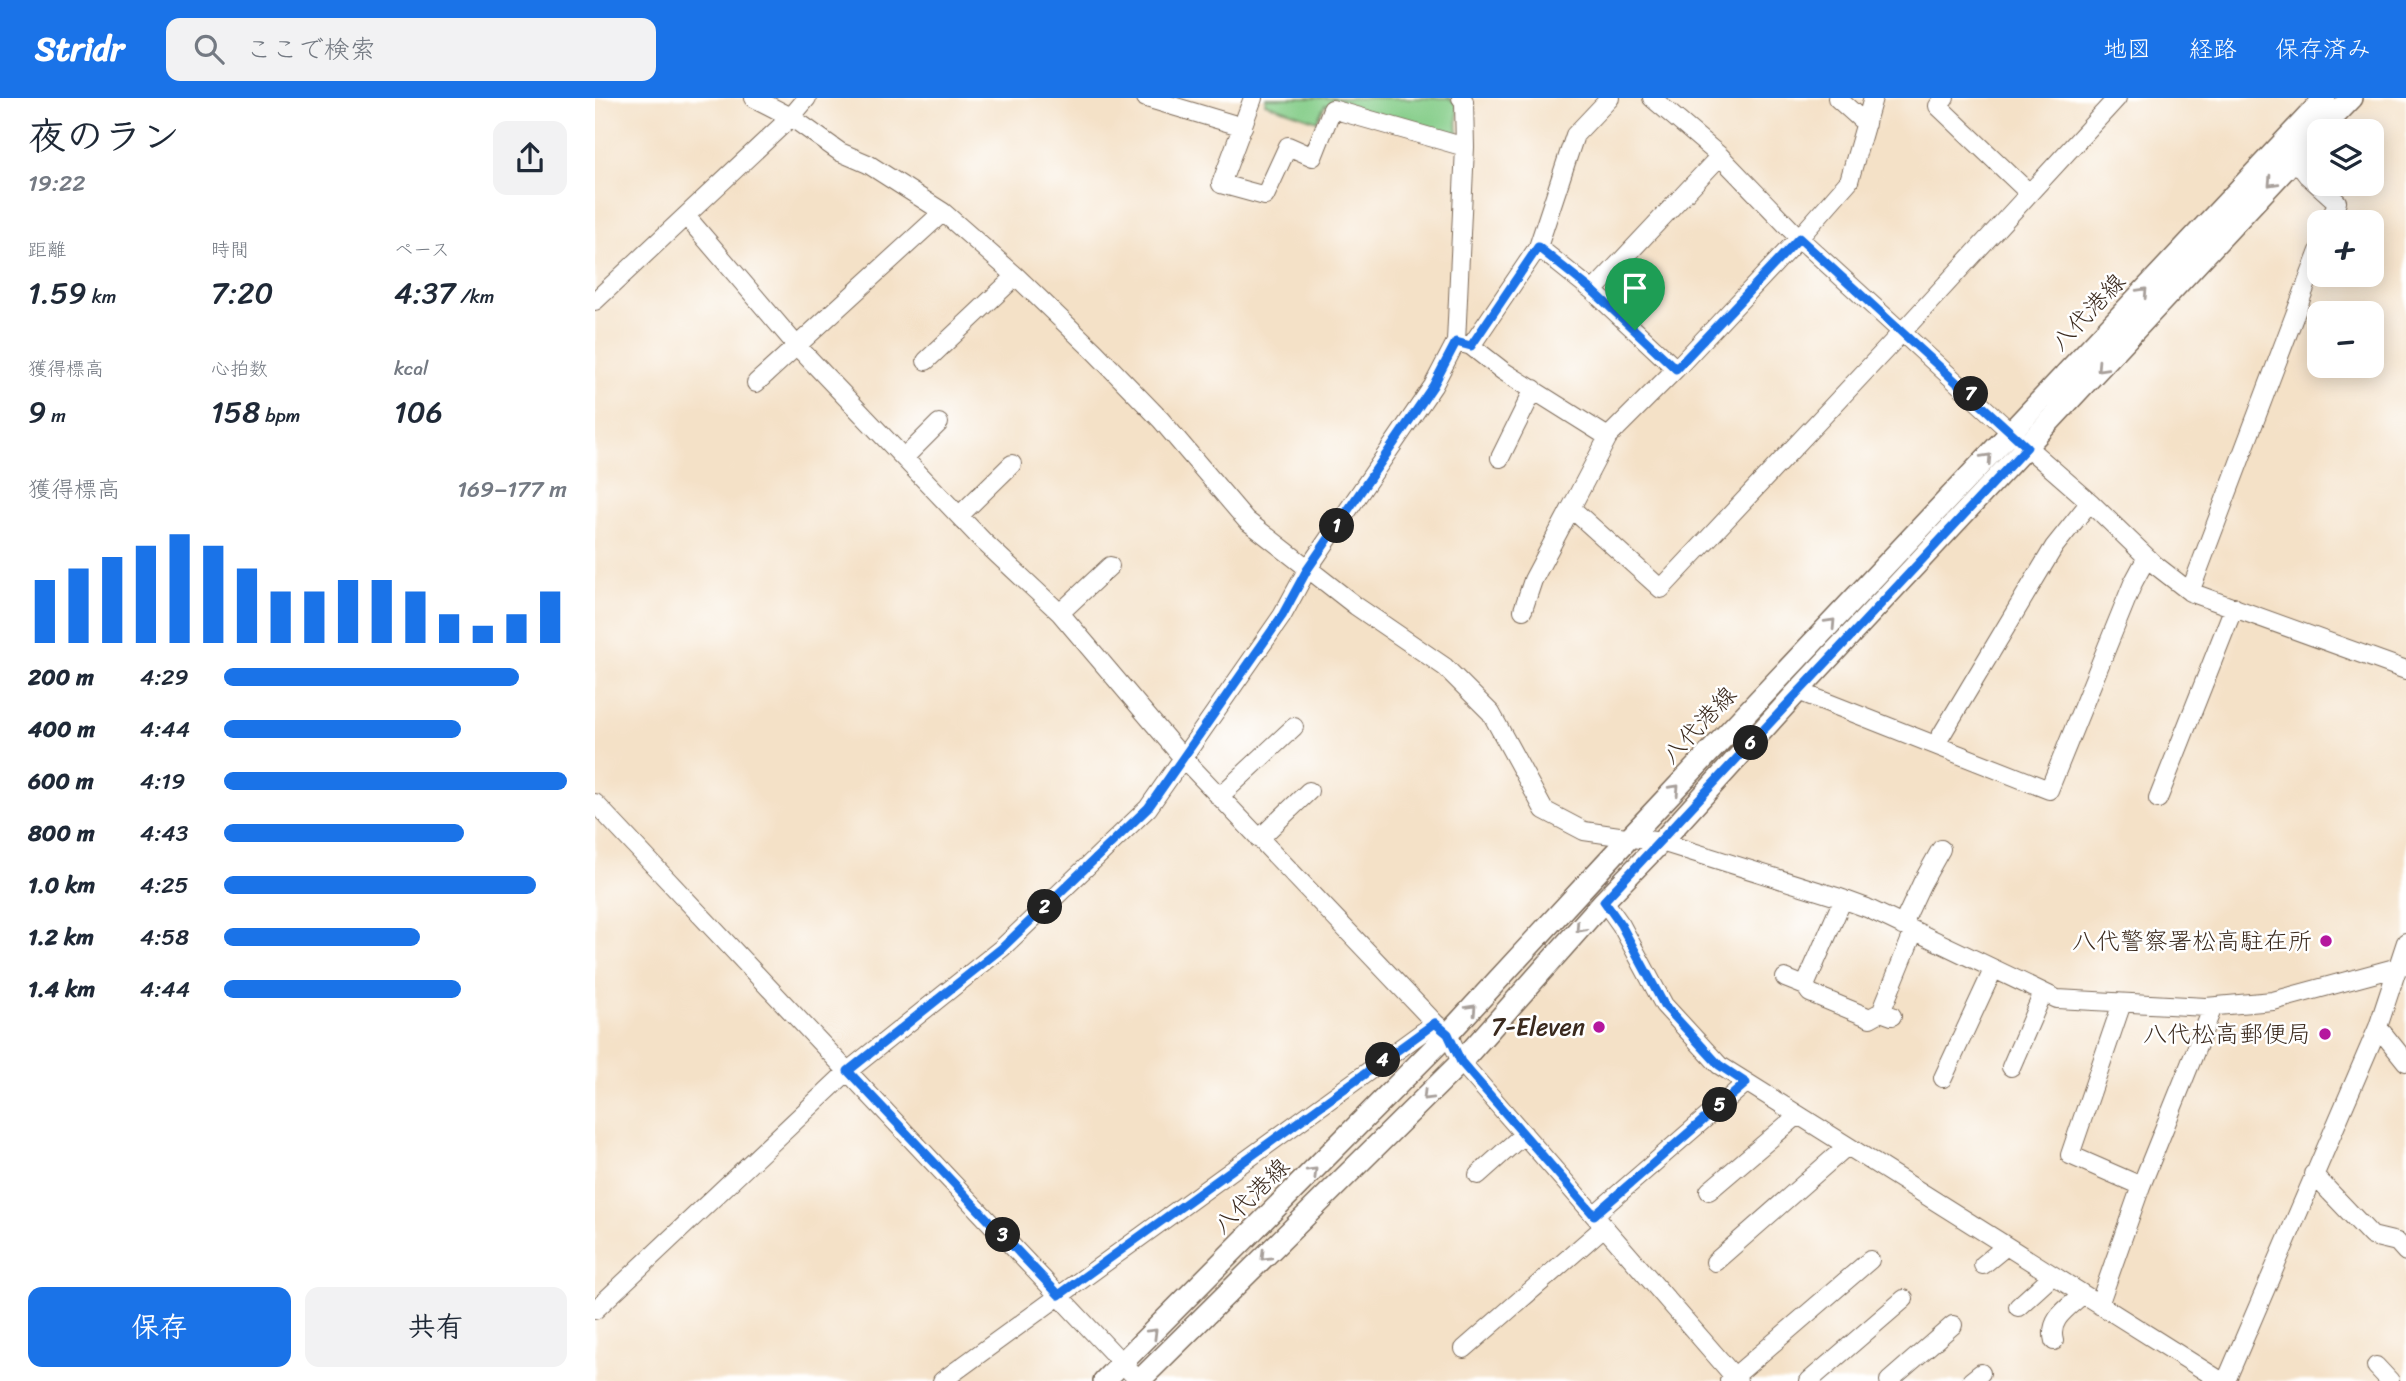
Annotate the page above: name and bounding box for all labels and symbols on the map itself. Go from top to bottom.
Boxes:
one-way arrow [2268,174,2280,187]
pin [1605,258,1665,330]
street label: 八代港線 [2040,263,2136,361]
one-way arrow [2135,287,2147,300]
one-way arrow [2097,359,2109,372]
pin: 7 [1953,376,1989,412]
one-way arrow [1979,453,1992,466]
pin: 1 [1319,508,1355,544]
one-way arrow [1823,619,1836,632]
street label: 八代港線 [1651,676,1747,774]
pin: 6 [1733,726,1769,760]
one-way arrow [1667,784,1680,797]
pin: 2 [1028,890,1063,924]
one-way arrow [1576,920,1589,933]
place label: 八代警察署松高駐在所 [2072,920,2312,962]
marker: 八代警察署松高駐在所 [2318,933,2334,949]
one-way arrow [1464,1004,1476,1017]
place label: 7-Eleven [1491,1006,1585,1048]
place label: 八代松高郵便局 [2143,1013,2311,1055]
marker: 7-Eleven [1591,1019,1607,1035]
marker: 八代松高郵便局 [2317,1026,2333,1042]
pin: 4 [1365,1042,1401,1077]
one-way arrow [1422,1087,1435,1100]
pin: 5 [1703,1088,1737,1122]
street label: 八代港線 [1202,1147,1300,1245]
one-way arrow [1304,1167,1317,1180]
pin: 3 [985,1218,1021,1252]
one-way arrow [1261,1247,1274,1260]
one-way arrow [1144,1328,1157,1341]

